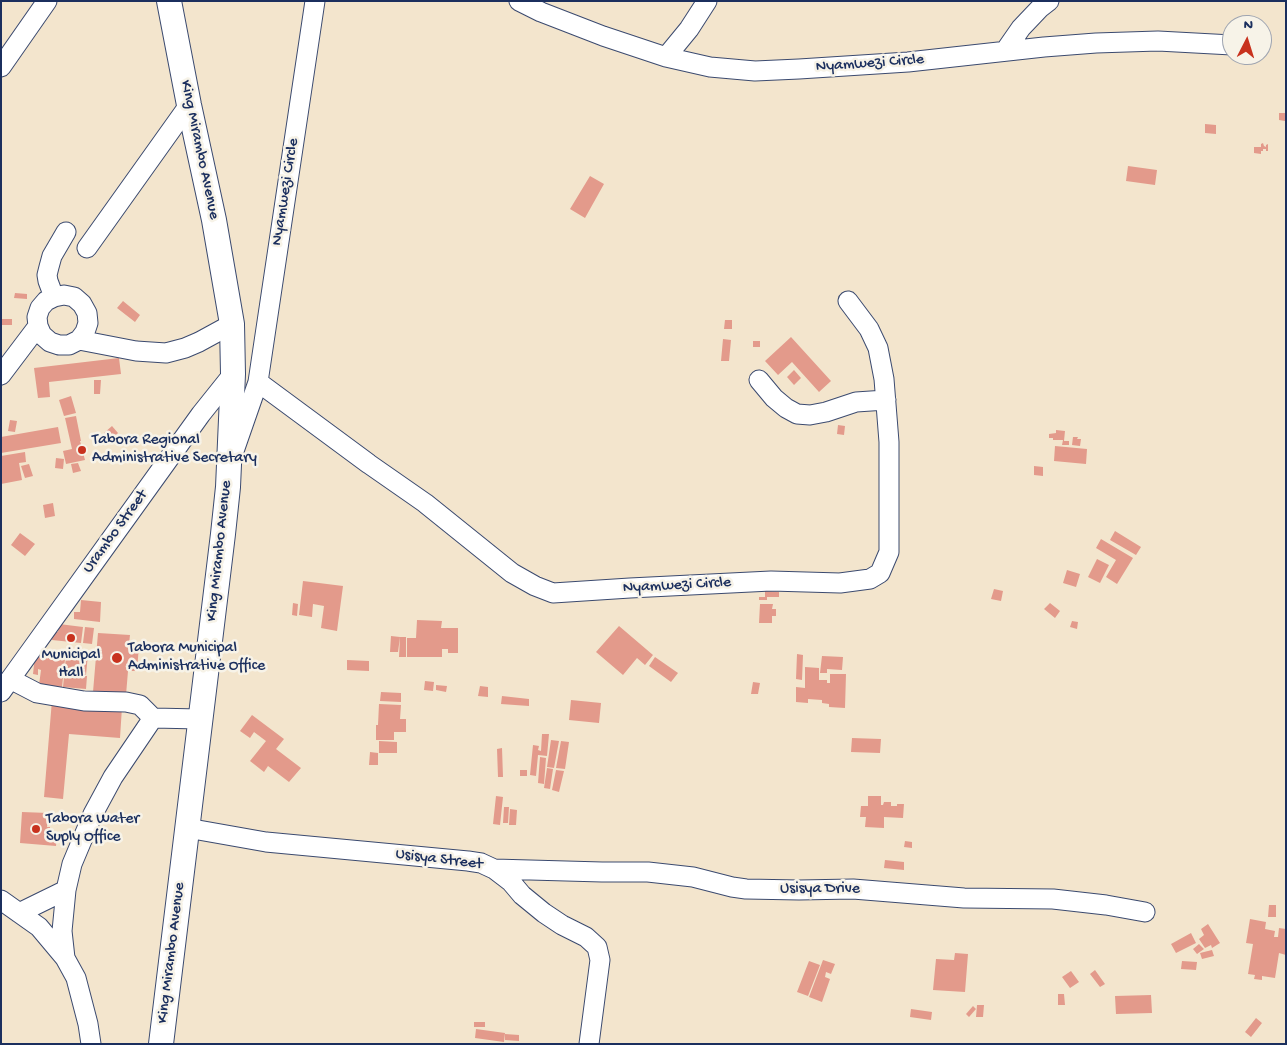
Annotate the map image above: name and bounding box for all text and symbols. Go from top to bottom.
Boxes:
north arrow [1222,15,1272,65]
text: N [1243,17,1254,34]
street label: Nyamwezi Circle [815,51,925,77]
street label: King Mirambo Avenue [175,79,223,221]
street label: Nyamwezi Circle [268,137,304,247]
place label: Tabora Regional Administrative Secretary [92,431,257,469]
marker: Tabora Regional Administrative Secretary [76,444,88,456]
street label: King Mirambo Avenue [203,479,237,623]
street label: Urambo Street [79,487,153,577]
street label: Nyamwezi Circle [622,574,732,598]
marker: Municipal Hall [65,632,77,644]
place label: Tabora Municipal Administrative Office [128,639,265,677]
place label: Municipal Hall [42,646,100,684]
marker: Tabora Municipal Administrative Office [110,651,124,665]
place label: Tabora Water Suply Office [46,810,139,848]
marker: Tabora Water Suply Office [30,823,42,835]
street label: Usisya Street [394,845,484,875]
street label: Usisya Drive [780,880,860,900]
street label: King Mirambo Avenue [154,881,190,1025]

